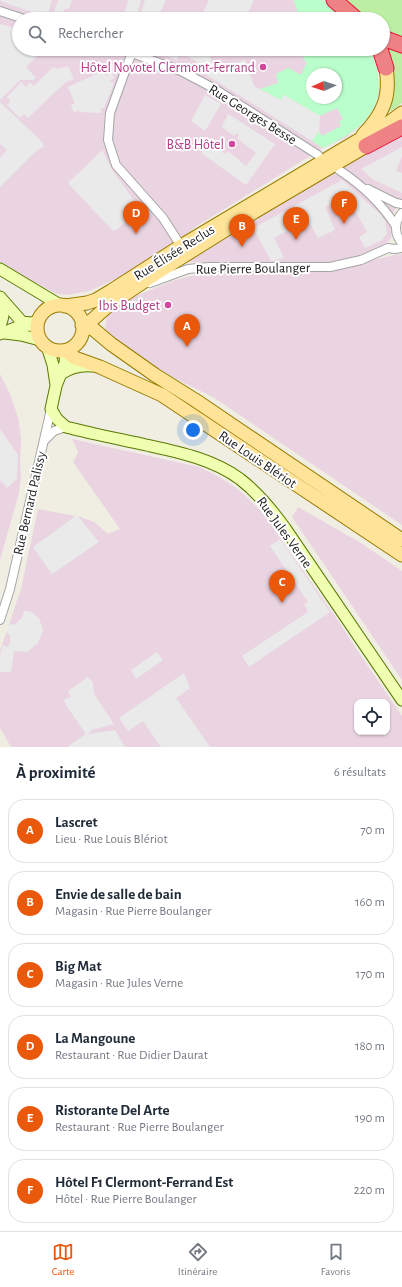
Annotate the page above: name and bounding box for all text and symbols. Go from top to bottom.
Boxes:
search box [12,12,390,56]
icon: search [26,23,48,45]
text: Rechercher [58,26,123,41]
place label: Hôtel Novotel Clermont-Ferrand [81,61,255,75]
marker: Hôtel Novotel Clermont-Ferrand [258,62,268,72]
north arrow [306,68,342,104]
street label: Rue Georges Besse [206,82,299,147]
place label: B&B Hôtel [167,138,224,152]
marker: B&B Hôtel [227,139,237,149]
pin: F [331,191,357,224]
pin: D [123,201,149,234]
pin: E [283,207,309,240]
pin: B [229,214,255,247]
street label: Rue Élisée Reclus [130,220,217,283]
street label: Rue Pierre Boulanger [196,261,311,277]
place label: Ibis Budget [99,299,161,313]
marker: Ibis Budget [163,300,173,310]
pin: A [174,314,200,347]
your location [183,420,203,440]
street label: Rue Louis Blériot [216,429,299,491]
street label: Rue Bernard Palissy [11,450,49,556]
street label: Rue Jules Verne [254,494,315,571]
pin: C [269,570,295,603]
map controls [354,699,390,735]
button: locate [354,699,390,735]
text: À proximité [16,764,96,781]
text: 6 résultats [334,766,386,779]
text: Lascret [55,815,98,830]
text: A [26,824,34,837]
text: 70 m [360,824,385,837]
text: Lieu · Rue Louis Blériot [55,833,168,846]
text: Envie de salle de bain [55,887,182,902]
text: B [26,896,34,909]
text: 160 m [355,896,385,909]
text: Magasin · Rue Pierre Boulanger [55,905,212,918]
text: Big Mat [55,959,101,974]
text: C [27,968,33,981]
text: 170 m [356,968,385,981]
text: Magasin · Rue Jules Verne [55,977,183,990]
text: La Mangoune [55,1031,135,1046]
text: D [26,1040,34,1053]
text: 180 m [355,1040,385,1053]
text: Restaurant · Rue Didier Daurat [55,1049,208,1062]
text: Ristorante Del Arte [55,1103,169,1118]
text: E [27,1112,33,1125]
text: 190 m [355,1112,385,1125]
text: Restaurant · Rue Pierre Boulanger [55,1121,224,1134]
text: Hôtel F1 Clermont-Ferrand Est [55,1175,233,1190]
text: F [27,1184,33,1197]
text: 220 m [354,1184,385,1197]
text: Hôtel · Rue Pierre Boulanger [55,1193,197,1206]
tab: Carte [52,1241,74,1278]
tab: Itinéraire [178,1241,217,1278]
tab: Favoris [321,1241,350,1278]

